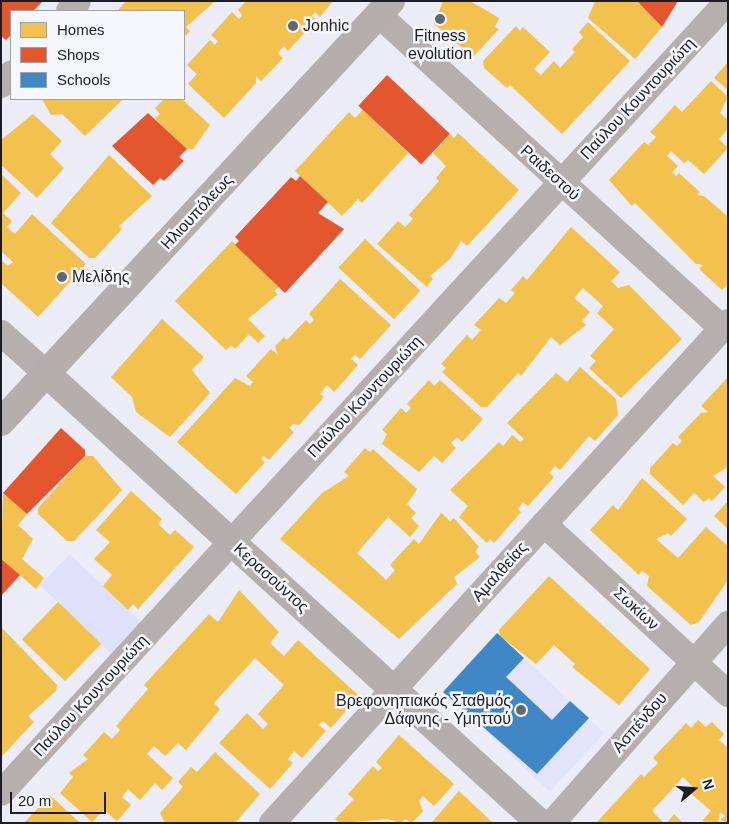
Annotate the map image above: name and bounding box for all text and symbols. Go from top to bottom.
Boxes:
legend [10,10,185,100]
marker: Fitness evolution [434,13,446,25]
place label: Jonhic [303,16,349,36]
marker: Jonhic [287,20,299,32]
text: Homes [57,21,105,38]
place label: Fitness evolution [408,26,472,64]
street label: Παύλου Κουντουριώτη [577,34,699,164]
text: Shops [57,46,100,63]
text: Schools [57,71,110,88]
street label: Ραιδεστού [516,141,584,205]
street label: Ηλιουπόλεως [157,170,237,254]
place label: Μελίδης [72,267,130,287]
marker: Μελίδης [56,271,68,283]
street label: Παύλου Κουντουριώτη [304,332,426,462]
street label: Αμαλθείας [468,538,532,606]
street label: Κερασούντος [230,539,312,617]
street label: Σωκίων [610,583,662,635]
street label: Παύλου Κουντουριώτη [30,631,152,761]
street label: Ασπένδου [609,689,671,757]
place label: Βρεφονηπιακός Σταθμός Δάφνης - Υμηττού [336,691,511,729]
marker: Βρεφονηπιακός Σταθμός Δάφνης - Υμηττού [515,704,527,716]
north arrow [669,764,719,814]
text: N [699,777,717,792]
scale bar [12,782,109,814]
text: 20 m [18,792,51,809]

